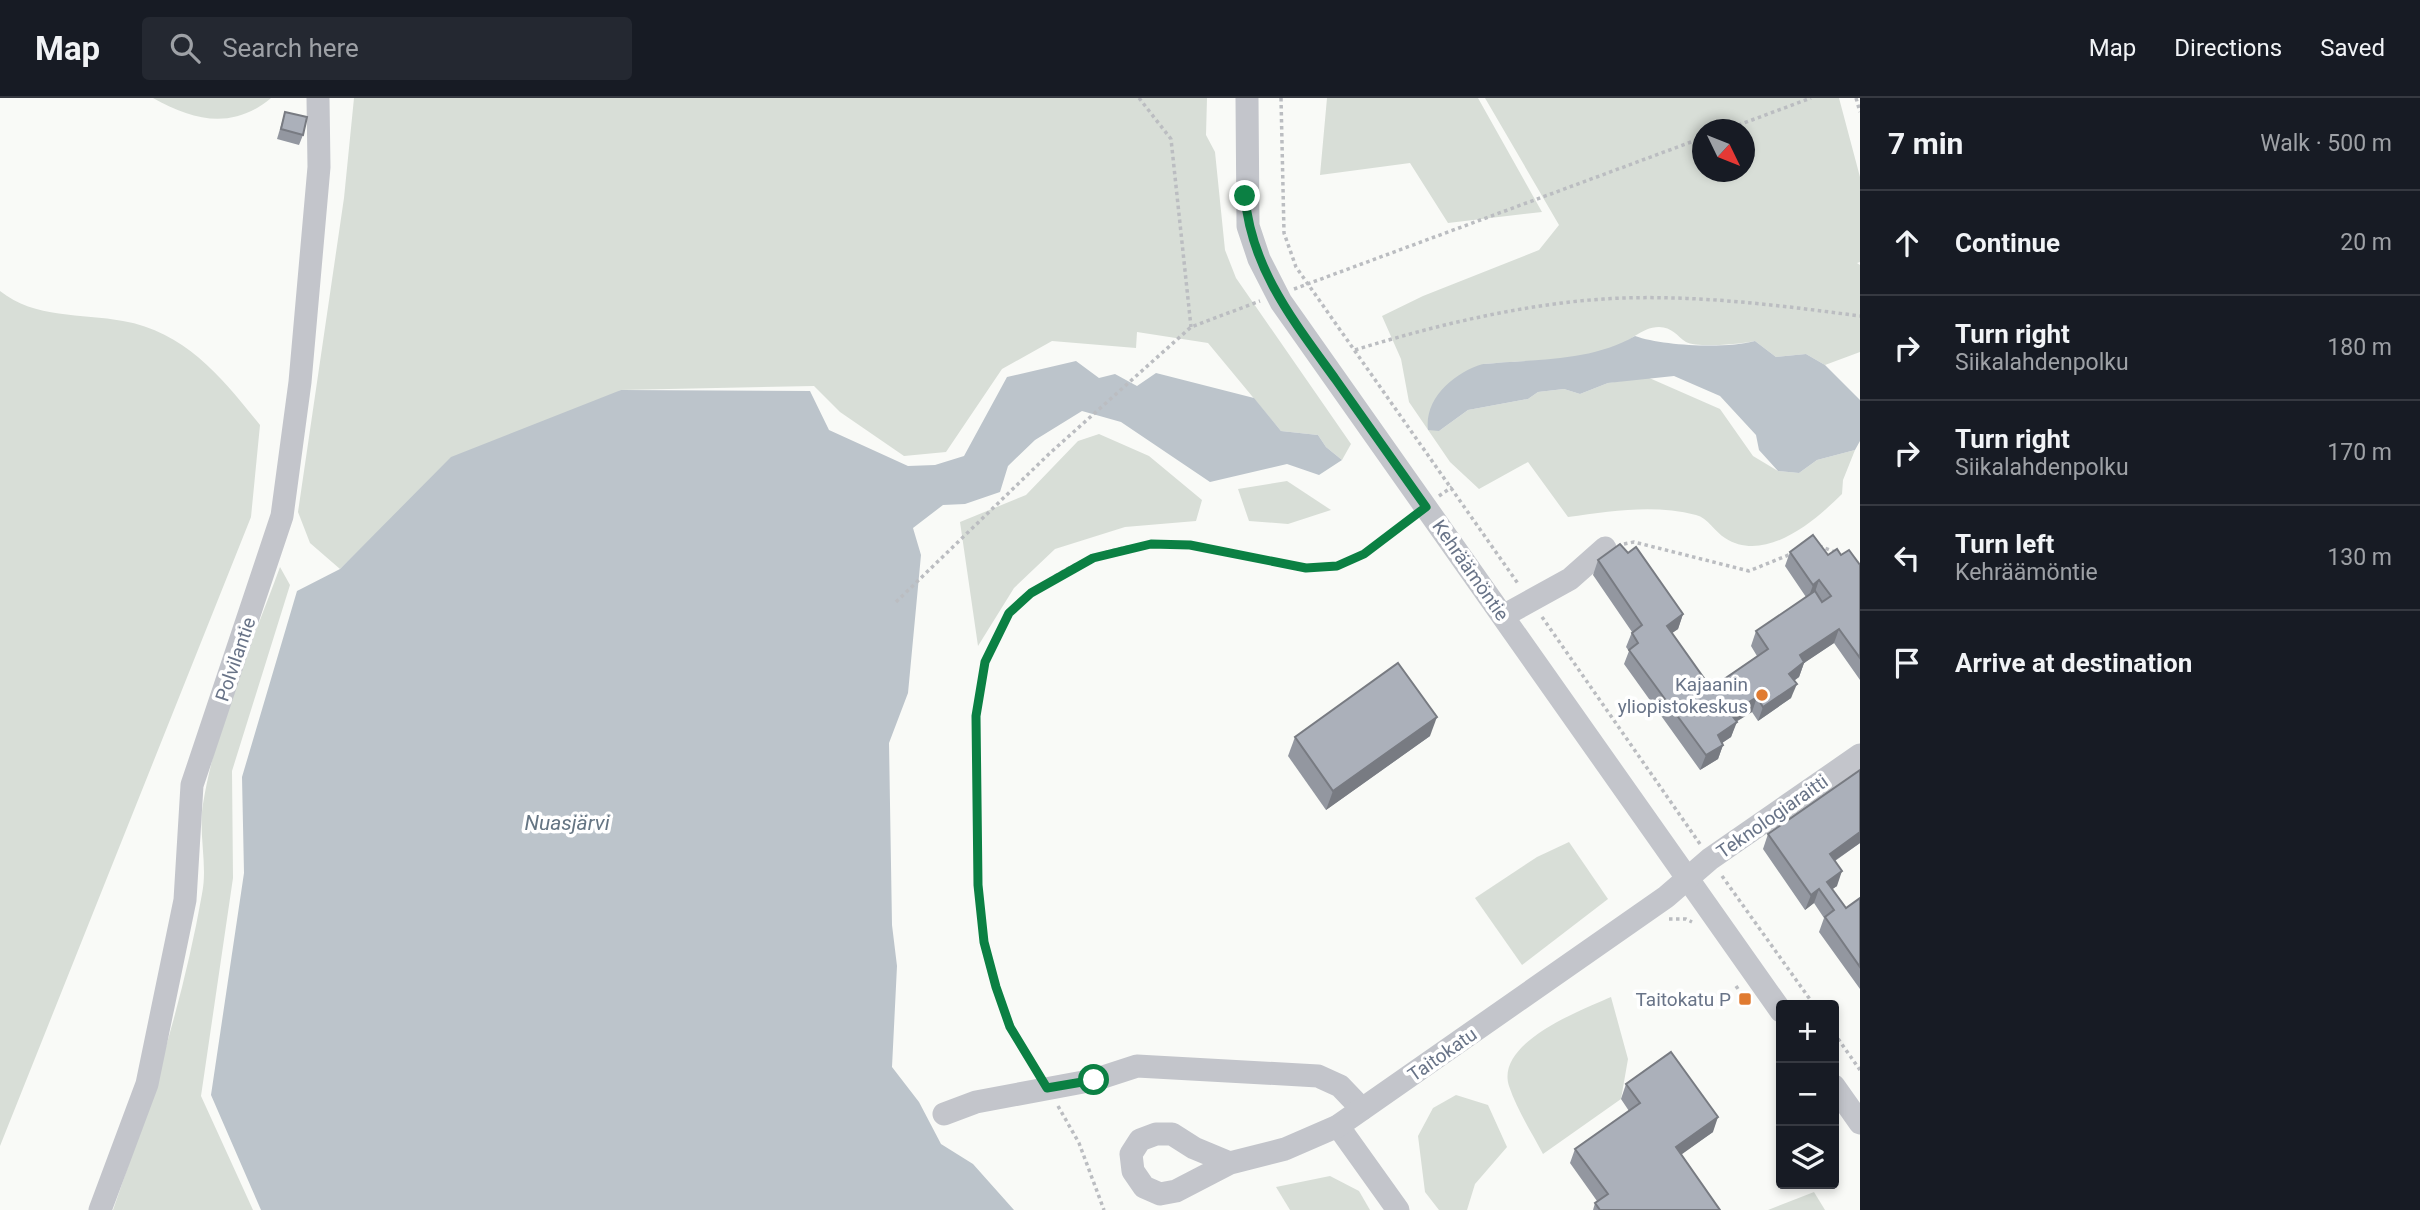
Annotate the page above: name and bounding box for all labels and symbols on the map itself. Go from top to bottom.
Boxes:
north arrow [1692,119,1755,182]
route end [1229,180,1260,211]
street label: Kehräämöntie [1427,515,1514,625]
street label: Polvilantie [210,614,261,704]
place label: Kajaanin yliopistokeskus [1618,673,1748,718]
marker: Kajaanin yliopistokeskus [1754,687,1770,703]
street label: Teknologiaraitti [1712,770,1832,863]
water label: Nuasjärvi [524,811,610,835]
place label: Taitokatu P [1636,988,1731,1011]
marker: Taitokatu P [1737,991,1753,1007]
street label: Taitokatu [1403,1022,1481,1086]
route start [1078,1064,1109,1095]

